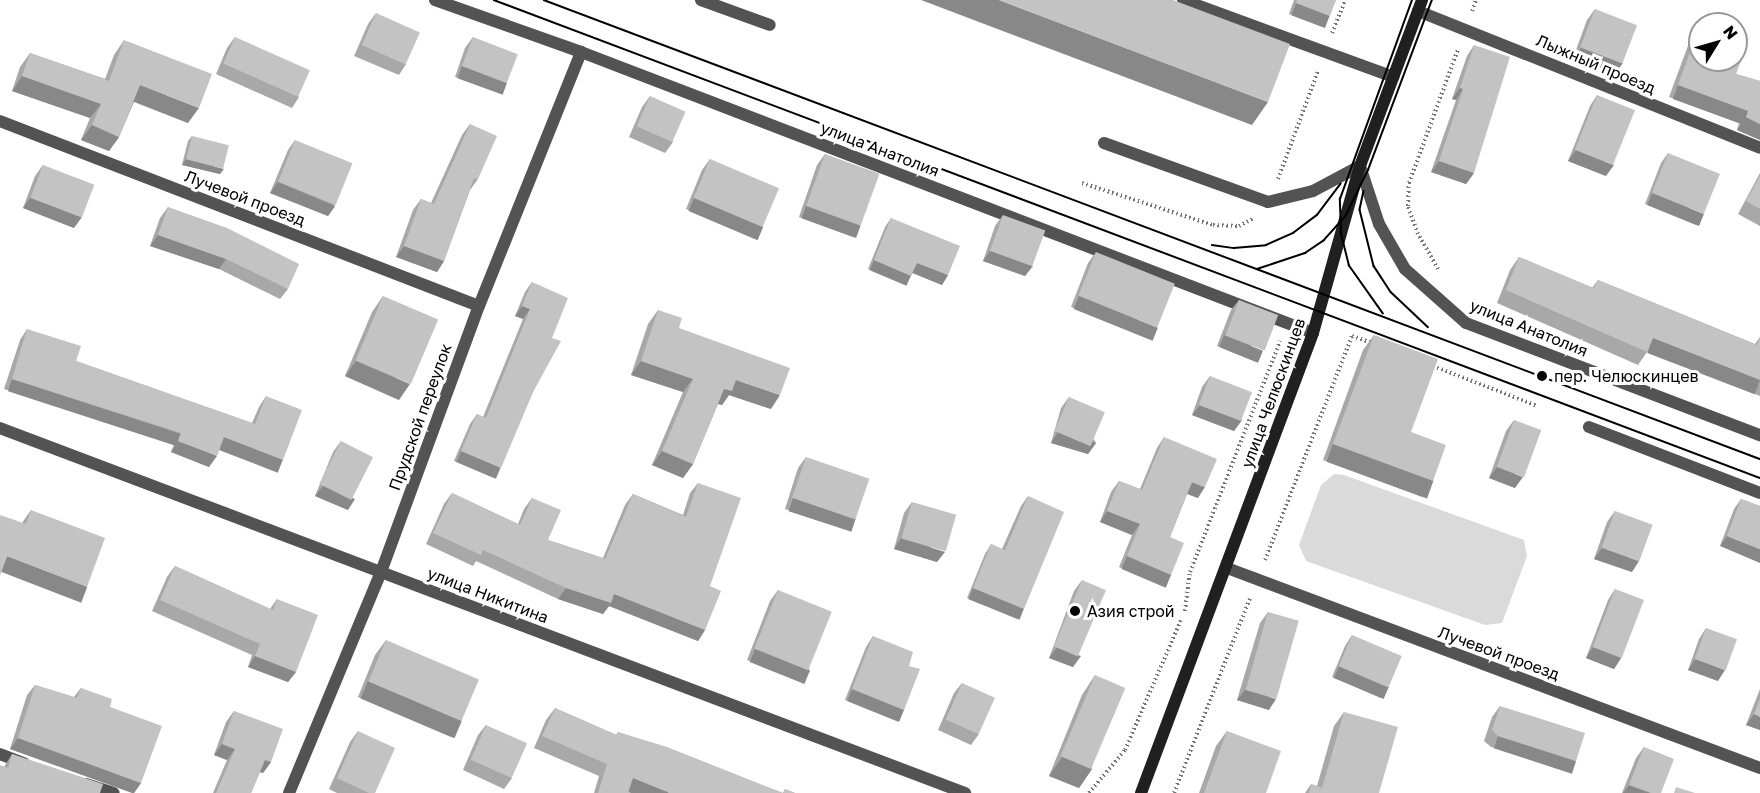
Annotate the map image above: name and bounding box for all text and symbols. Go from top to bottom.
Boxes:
north arrow [1688,12,1748,72]
text: N [1719,21,1742,43]
street label: Лыжный проезд [1534,30,1658,98]
street label: улица Анатолия [818,118,942,180]
street label: Лучевой проезд [182,166,308,230]
street label: улица Анатолия [1467,296,1591,360]
street label: улица Челюскинцев [1237,315,1309,471]
street label: Прудской переулок [384,341,456,493]
place label: пер. Челюскинцев [1554,366,1698,386]
marker: пер. Челюскинцев [1535,369,1549,383]
street label: улица Никитина [425,563,551,627]
place label: Азия строй [1087,601,1175,621]
marker: Азия строй [1068,604,1082,618]
street label: Лучевой проезд [1436,622,1562,684]

